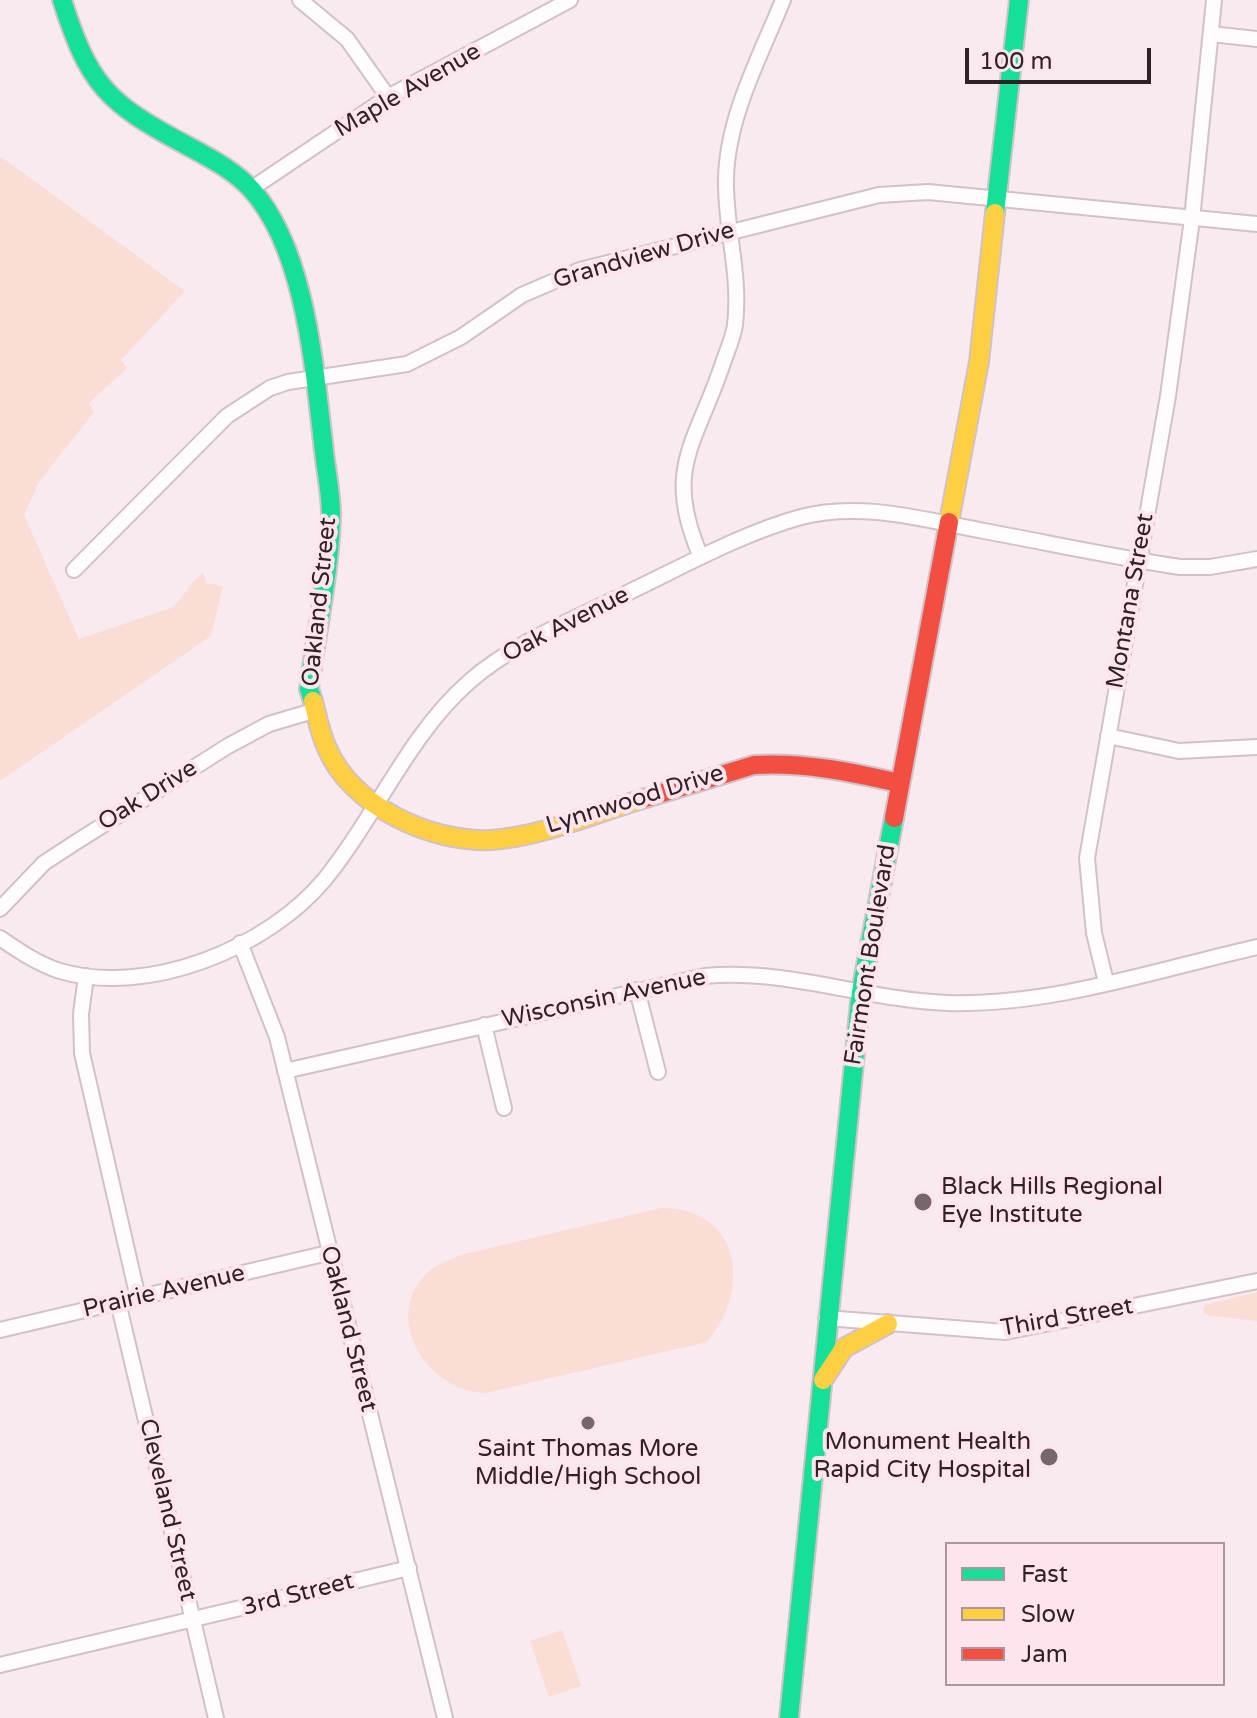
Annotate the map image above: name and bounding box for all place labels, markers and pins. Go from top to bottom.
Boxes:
place label: Black Hills Regional Eye Institute [941,1174,1163,1230]
marker: Black Hills Regional Eye Institute [912,1191,934,1213]
marker: Saint Thomas More Middle/High School [579,1414,597,1432]
place label: Monument Health Rapid City Hospital [813,1429,1031,1485]
place label: Saint Thomas More Middle/High School [475,1436,701,1492]
marker: Monument Health Rapid City Hospital [1038,1446,1060,1468]

